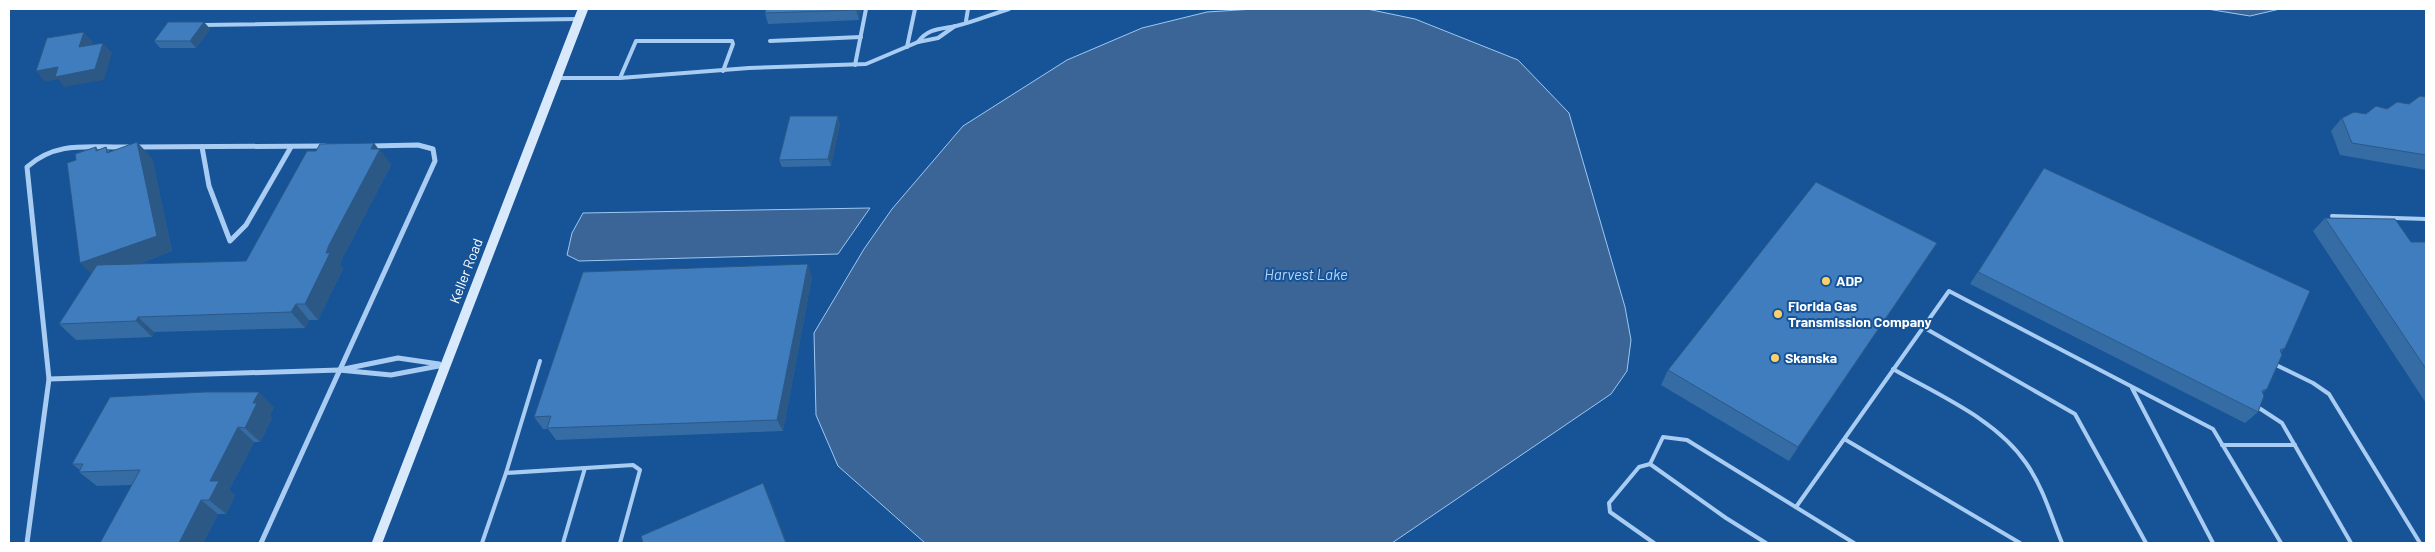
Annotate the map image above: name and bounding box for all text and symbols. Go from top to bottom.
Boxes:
street label: Keller Road [445,236,486,306]
water label: Harvest Lake [1264,265,1348,283]
place label: ADP [1836,272,1862,289]
marker: ADP [1820,275,1832,287]
place label: Florida Gas Transmission Company [1788,297,1932,330]
marker: Florida Gas Transmission Company [1772,308,1784,320]
place label: Skanska [1785,349,1837,366]
marker: Skanska [1769,352,1781,364]

